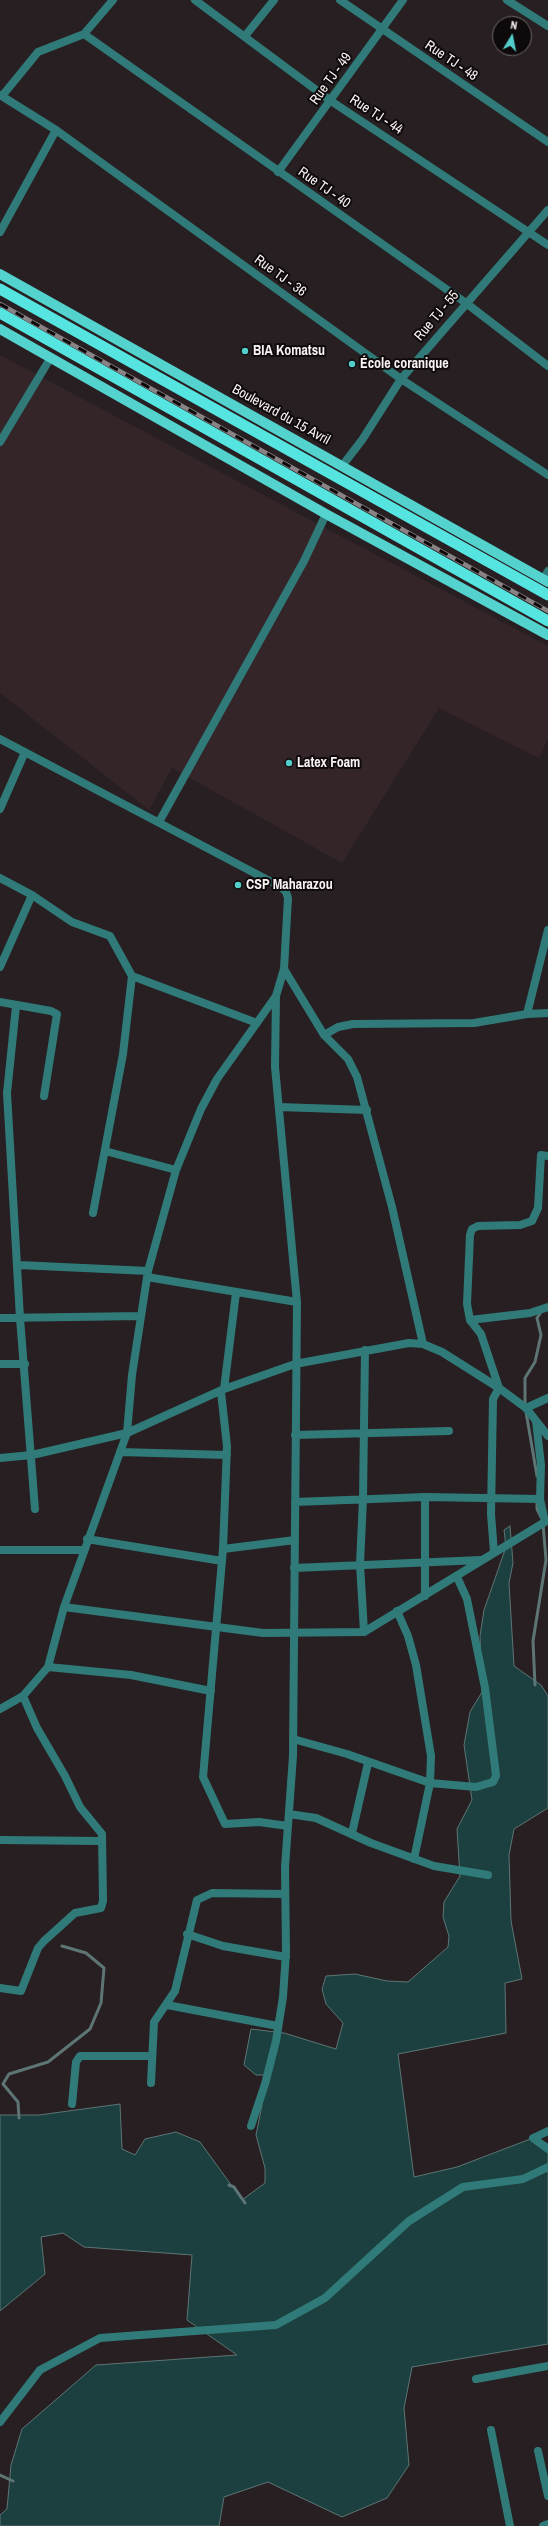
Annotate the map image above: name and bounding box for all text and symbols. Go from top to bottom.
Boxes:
north arrow [492,16,532,56]
text: N [509,18,518,33]
street label: Rue TJ - 48 [421,37,481,85]
street label: Rue TJ - 49 [307,50,355,108]
street label: Rue TJ - 44 [346,92,406,138]
street label: Rue TJ - 40 [295,164,353,212]
street label: Rue TJ - 36 [251,252,309,300]
street label: Rue TJ - 55 [411,288,463,344]
place label: BIA Komatsu [253,343,325,359]
marker: BIA Komatsu [240,346,250,356]
place label: École coranique [360,356,449,372]
marker: École coranique [347,359,357,369]
street label: Boulevard du 15 Avril [229,381,333,449]
place label: Latex Foam [297,755,360,771]
marker: Latex Foam [284,758,294,768]
place label: CSP Maharazou [246,877,333,893]
marker: CSP Maharazou [233,880,243,890]

